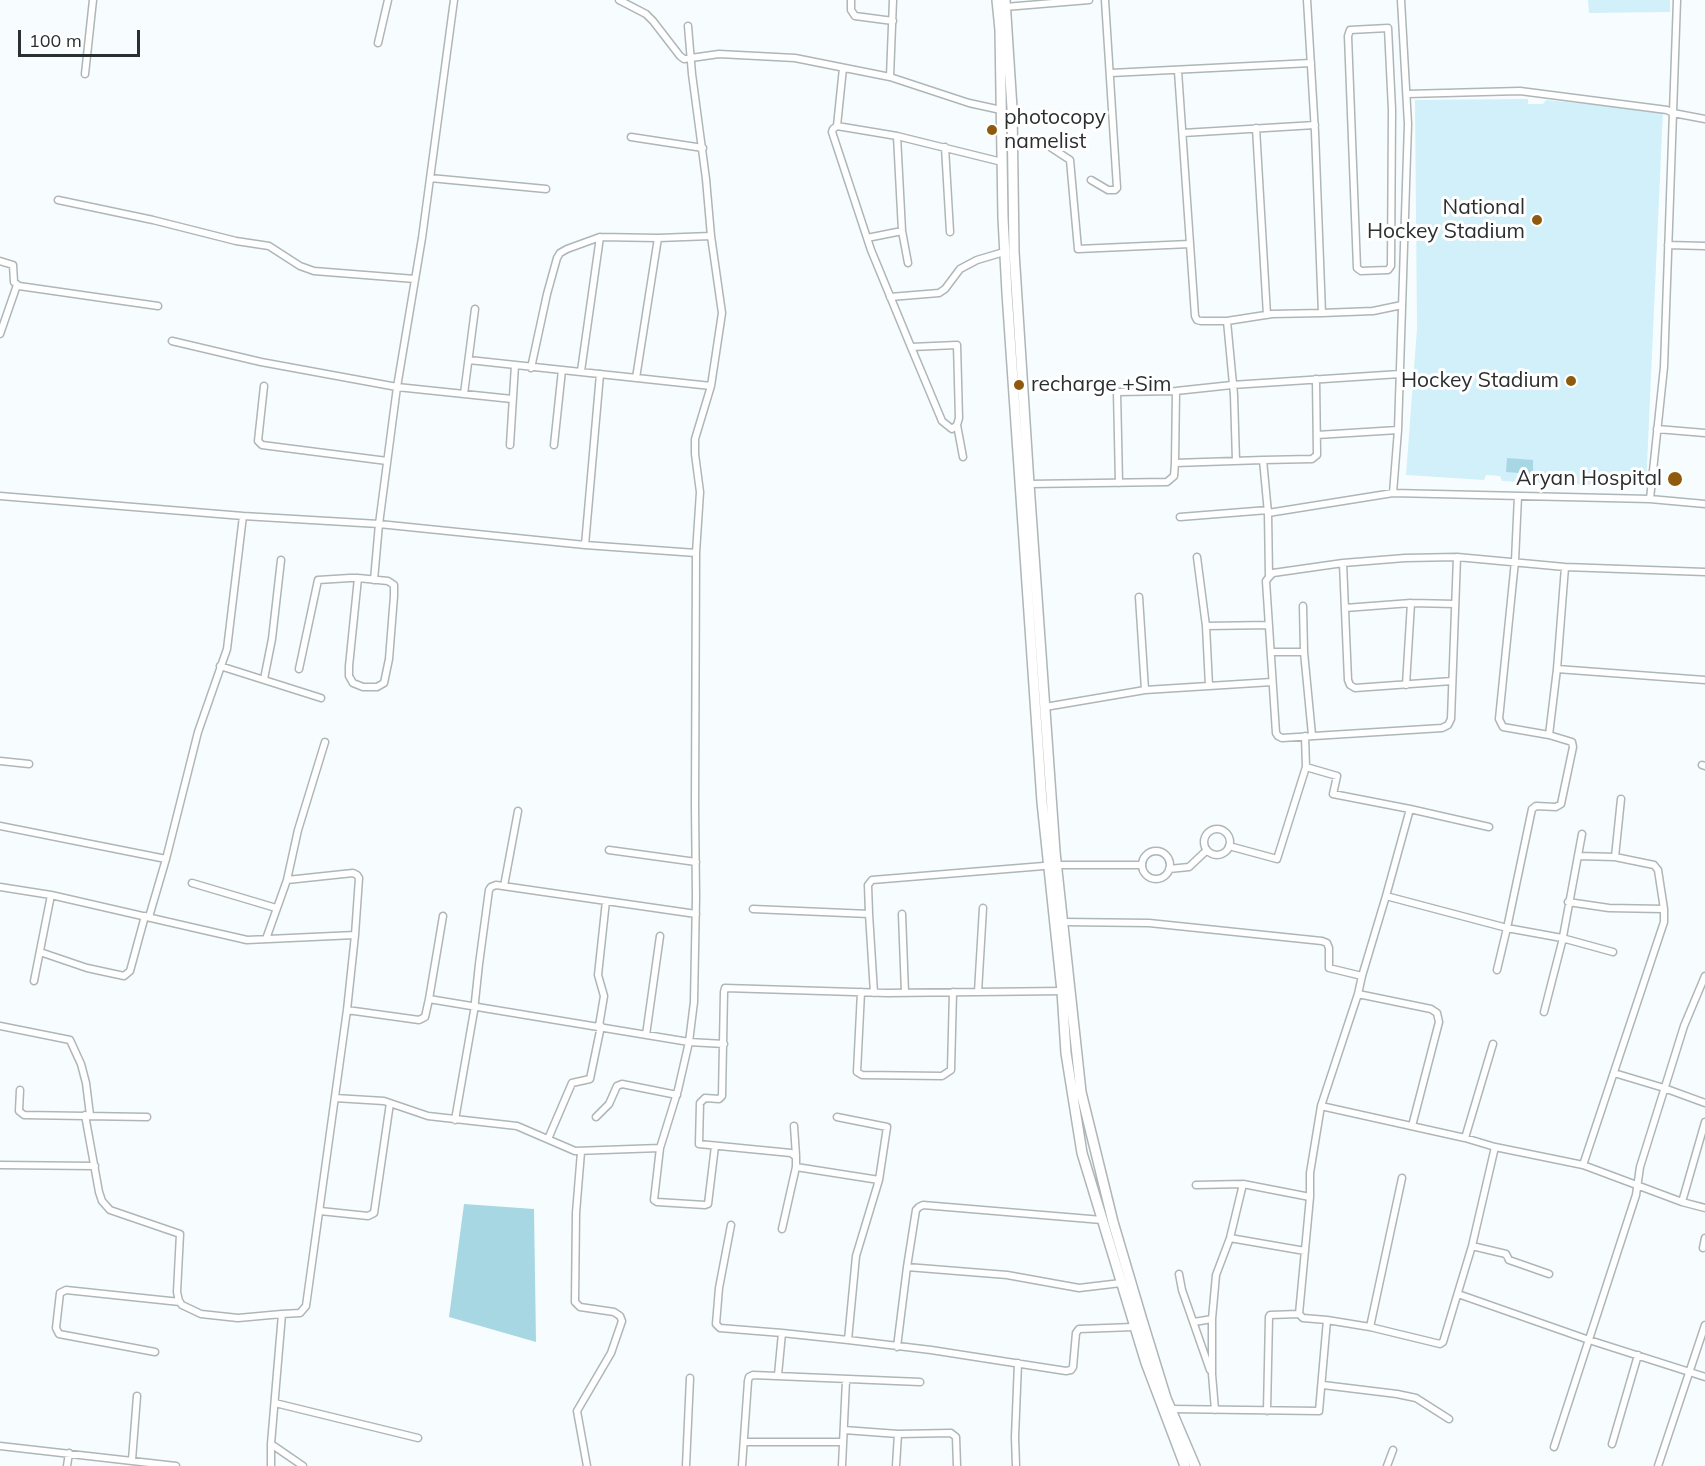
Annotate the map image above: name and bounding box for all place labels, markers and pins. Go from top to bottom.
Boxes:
place label: photocopy namelist [1004,105,1106,155]
marker: photocopy namelist [985,123,999,137]
place label: National Hockey Stadium [1367,195,1525,245]
marker: National Hockey Stadium [1530,213,1544,227]
place label: Hockey Stadium [1401,368,1559,394]
place label: recharge +Sim [1031,372,1171,398]
marker: Hockey Stadium [1564,374,1578,388]
marker: recharge +Sim [1012,378,1026,392]
place label: Aryan Hospital [1516,466,1662,492]
marker: Aryan Hospital [1666,470,1684,488]

